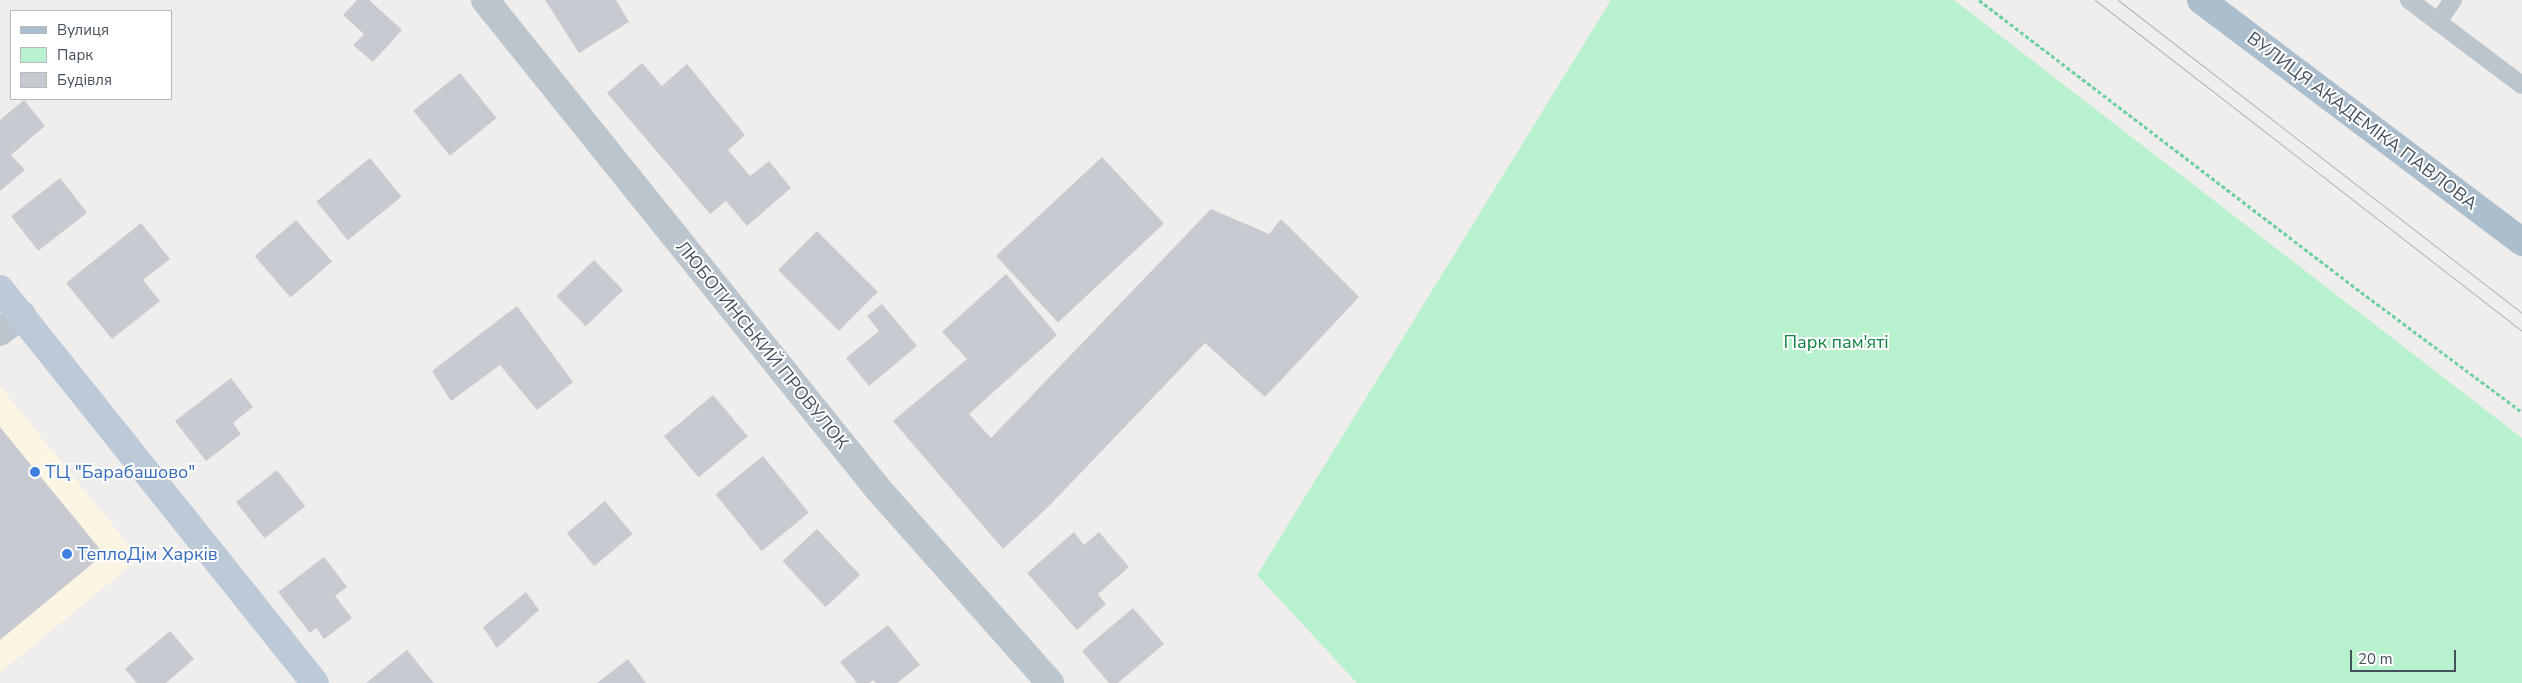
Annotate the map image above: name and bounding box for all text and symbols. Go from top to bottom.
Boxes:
legend [10,10,172,100]
text: Вулиця [57,20,109,40]
street label: ВУЛИЦЯ АКАДЕМІКА ПАВЛОВА [2243,27,2481,215]
text: Парк [57,45,93,65]
text: Будівля [57,70,112,90]
street label: ЛЮБОТИНСЬКИЙ ПРОВУЛОК [671,237,853,453]
park label: Парк пам'яті [1783,331,1889,353]
place label: ТЦ "Барабашово" [45,461,195,483]
marker: ТЦ "Барабашово" [29,466,41,478]
place label: ТеплоДім Харків [77,543,218,565]
marker: ТеплоДім Харків [61,548,73,560]
scale bar [2352,640,2458,672]
text: 20 m [2358,649,2393,669]

